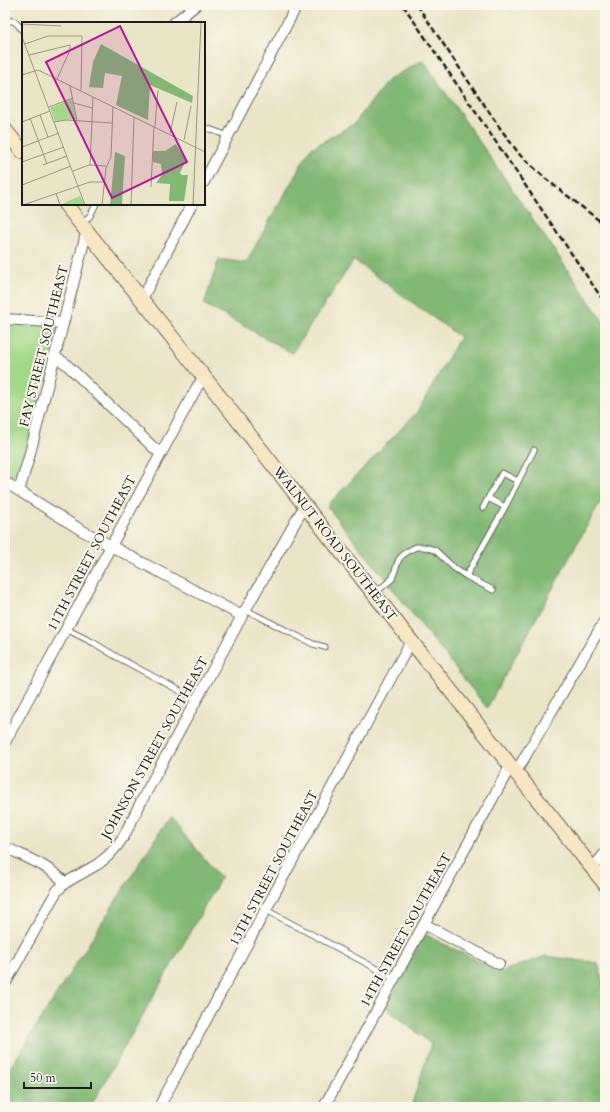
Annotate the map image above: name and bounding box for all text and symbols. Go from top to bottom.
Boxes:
inset map [22,22,205,205]
street label: FAY STREET SOUTHEAST [15,263,73,429]
street label: WALNUT ROAD SOUTHEAST [268,462,401,625]
street label: 11TH STREET SOUTHEAST [43,472,141,634]
street label: JOHNSON STREET SOUTHEAST [96,653,213,844]
street label: 13TH STREET SOUTHEAST [225,787,323,949]
street label: 14TH STREET SOUTHEAST [356,849,456,1010]
scale bar [24,1064,91,1090]
text: 50 m [30,1070,57,1086]

